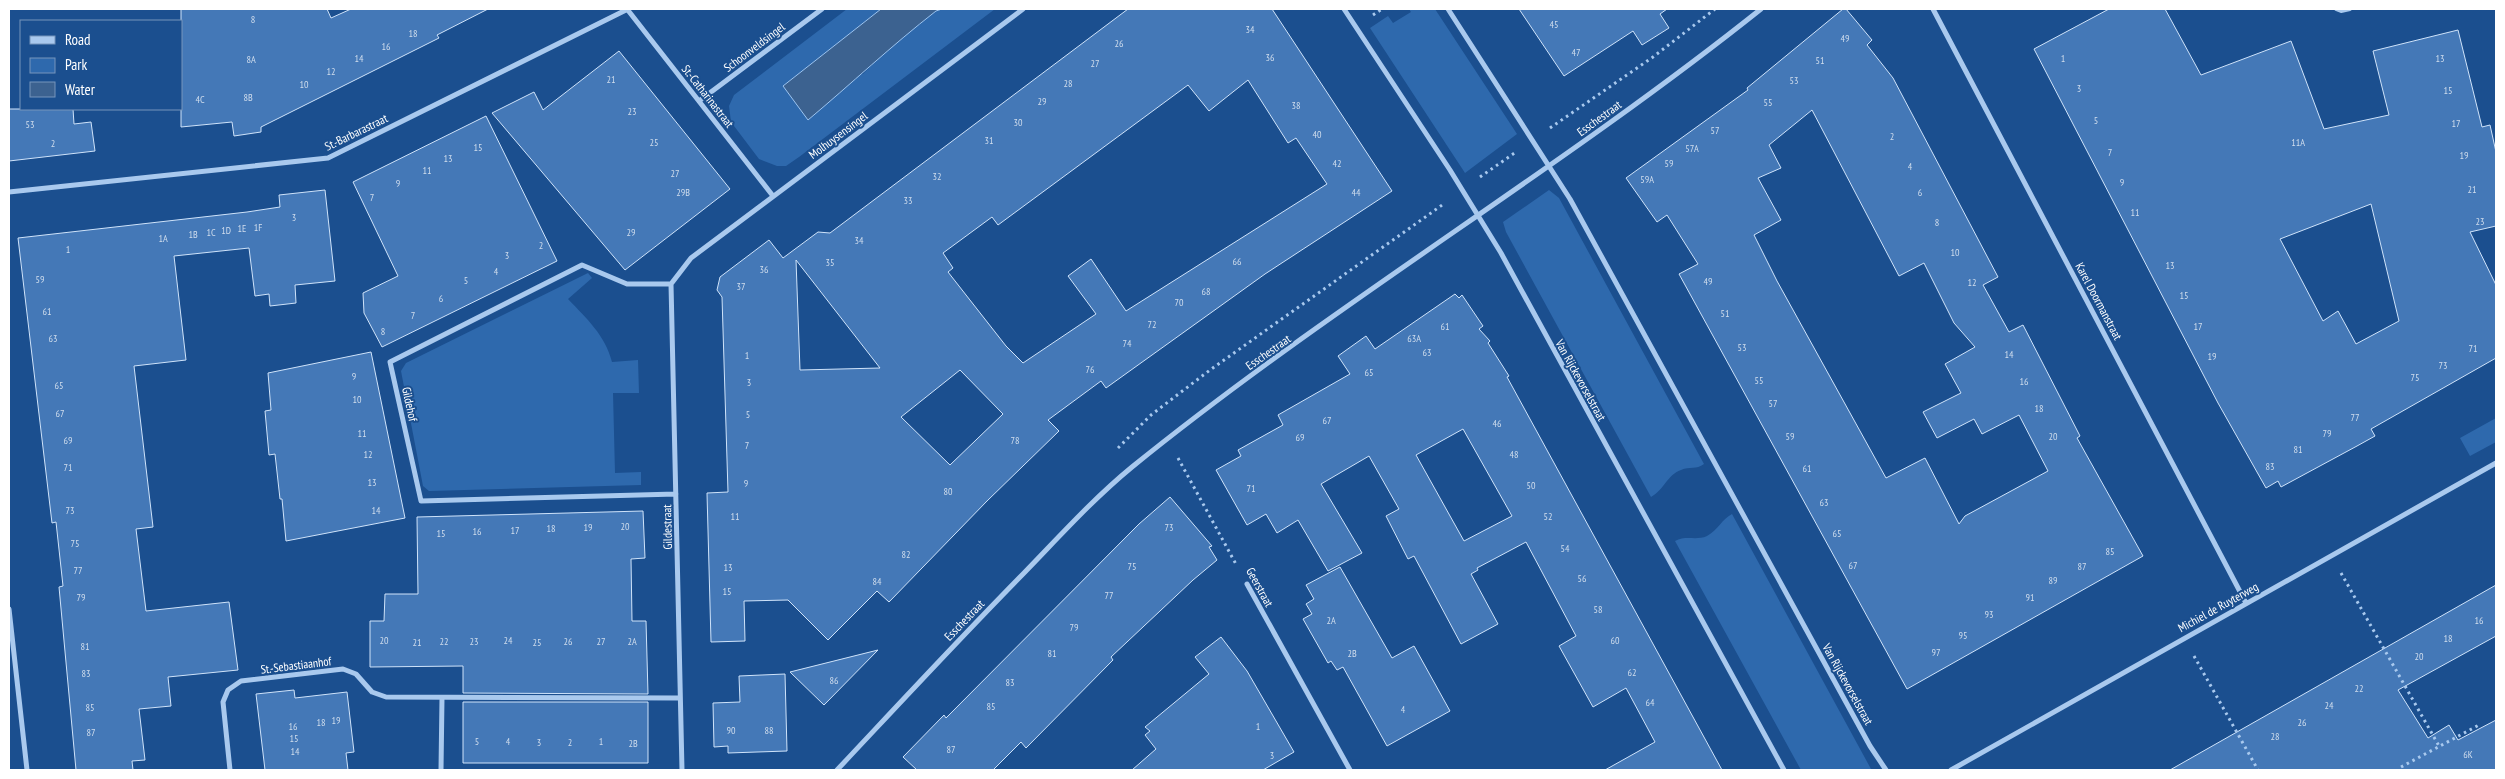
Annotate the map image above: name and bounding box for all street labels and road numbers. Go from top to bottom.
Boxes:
street label: Schoonveldsingel [720,19,788,75]
street label: St.-Catharinastraat [679,61,738,131]
street label: Esschestraat [1574,96,1625,139]
street label: Molhuysensingel [806,108,871,162]
street label: St.-Barbarastraat [322,110,391,154]
street label: Karel Doormanstraat [2072,260,2126,343]
street label: Esschestraat [1243,331,1294,373]
street label: Van Rijckevorselstraat [1552,336,1610,424]
street label: Gildehof [399,385,421,424]
street label: Gildestraat [659,504,675,550]
street label: Geerstraat [1243,565,1277,610]
street label: Michiel de Ruyterweg [2175,579,2261,635]
street label: Esschestraat [941,596,988,644]
street label: Van Rijckevorselstraat [1819,640,1877,728]
street label: St.-Sebastiaanhof [260,653,333,677]

